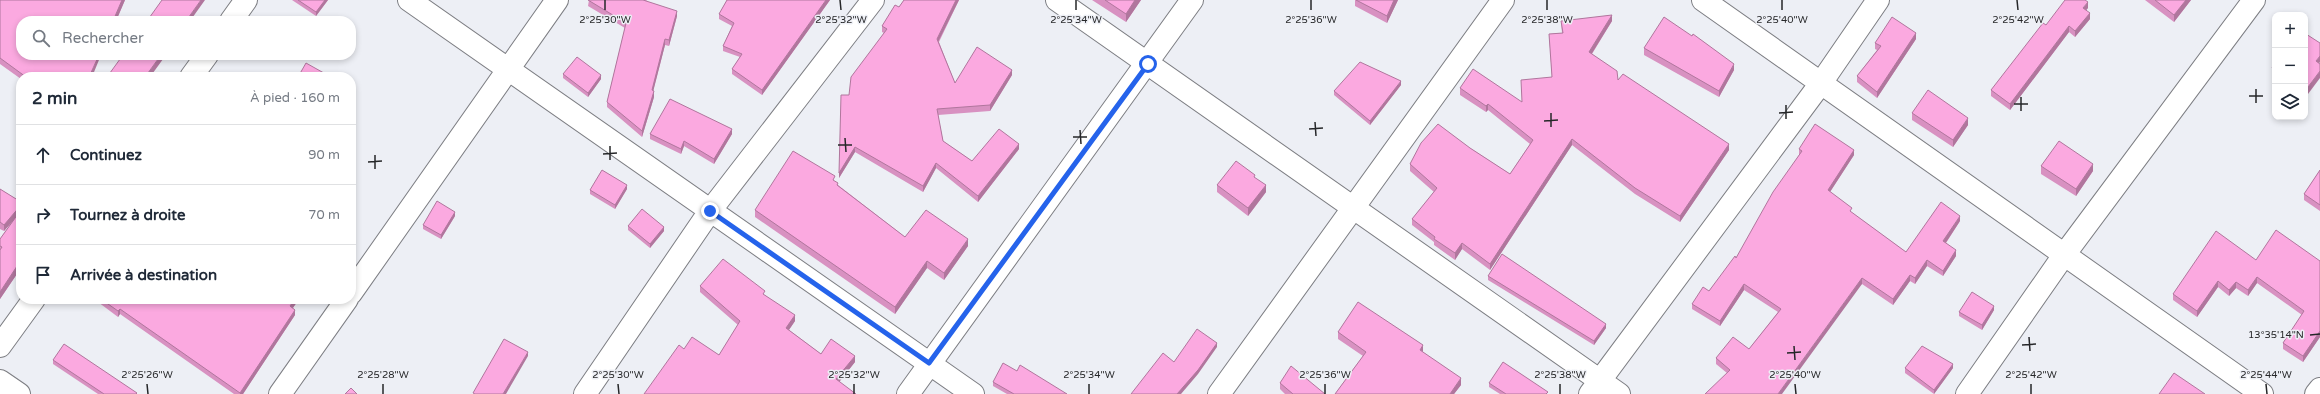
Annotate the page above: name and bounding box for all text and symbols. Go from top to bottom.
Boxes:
map controls [2272,12,2308,120]
button: + [2272,12,2308,48]
text: 2°25'30"W [579,14,631,26]
text: 2°25'32"W [815,14,867,26]
text: 2°25'34"W [1050,14,1102,26]
text: 2°25'36"W [1285,14,1337,26]
text: 2°25'38"W [1521,14,1573,26]
text: 2°25'40"W [1756,14,1808,26]
text: 2°25'42"W [1992,14,2044,26]
search box [16,16,356,60]
icon: search [30,27,52,49]
text: Rechercher [62,29,144,47]
button: − [2272,48,2308,84]
route start [1139,55,1157,73]
button: layers [2272,84,2308,120]
text: 2 min [32,88,77,109]
text: À pied · 160 m [250,90,340,106]
icon: ahead [32,144,54,166]
text: Continuez [70,146,142,164]
text: 90 m [308,147,340,163]
route end [701,202,719,220]
icon: right [32,204,54,226]
text: Tournez à droite [70,206,185,224]
text: 70 m [308,207,340,223]
icon: arrive [32,264,54,286]
text: Arrivée à destination [70,266,217,284]
text: 13°35'14"N [2248,329,2304,341]
text: 2°25'26"W [121,369,173,381]
text: 2°25'28"W [357,369,409,381]
text: 2°25'30"W [592,369,644,381]
text: 2°25'32"W [828,369,880,381]
text: 2°25'34"W [1063,369,1115,381]
text: 2°25'36"W [1299,369,1351,381]
text: 2°25'38"W [1534,369,1586,381]
text: 2°25'40"W [1769,369,1821,381]
text: 2°25'42"W [2005,369,2057,381]
text: 2°25'44"W [2240,369,2292,381]

